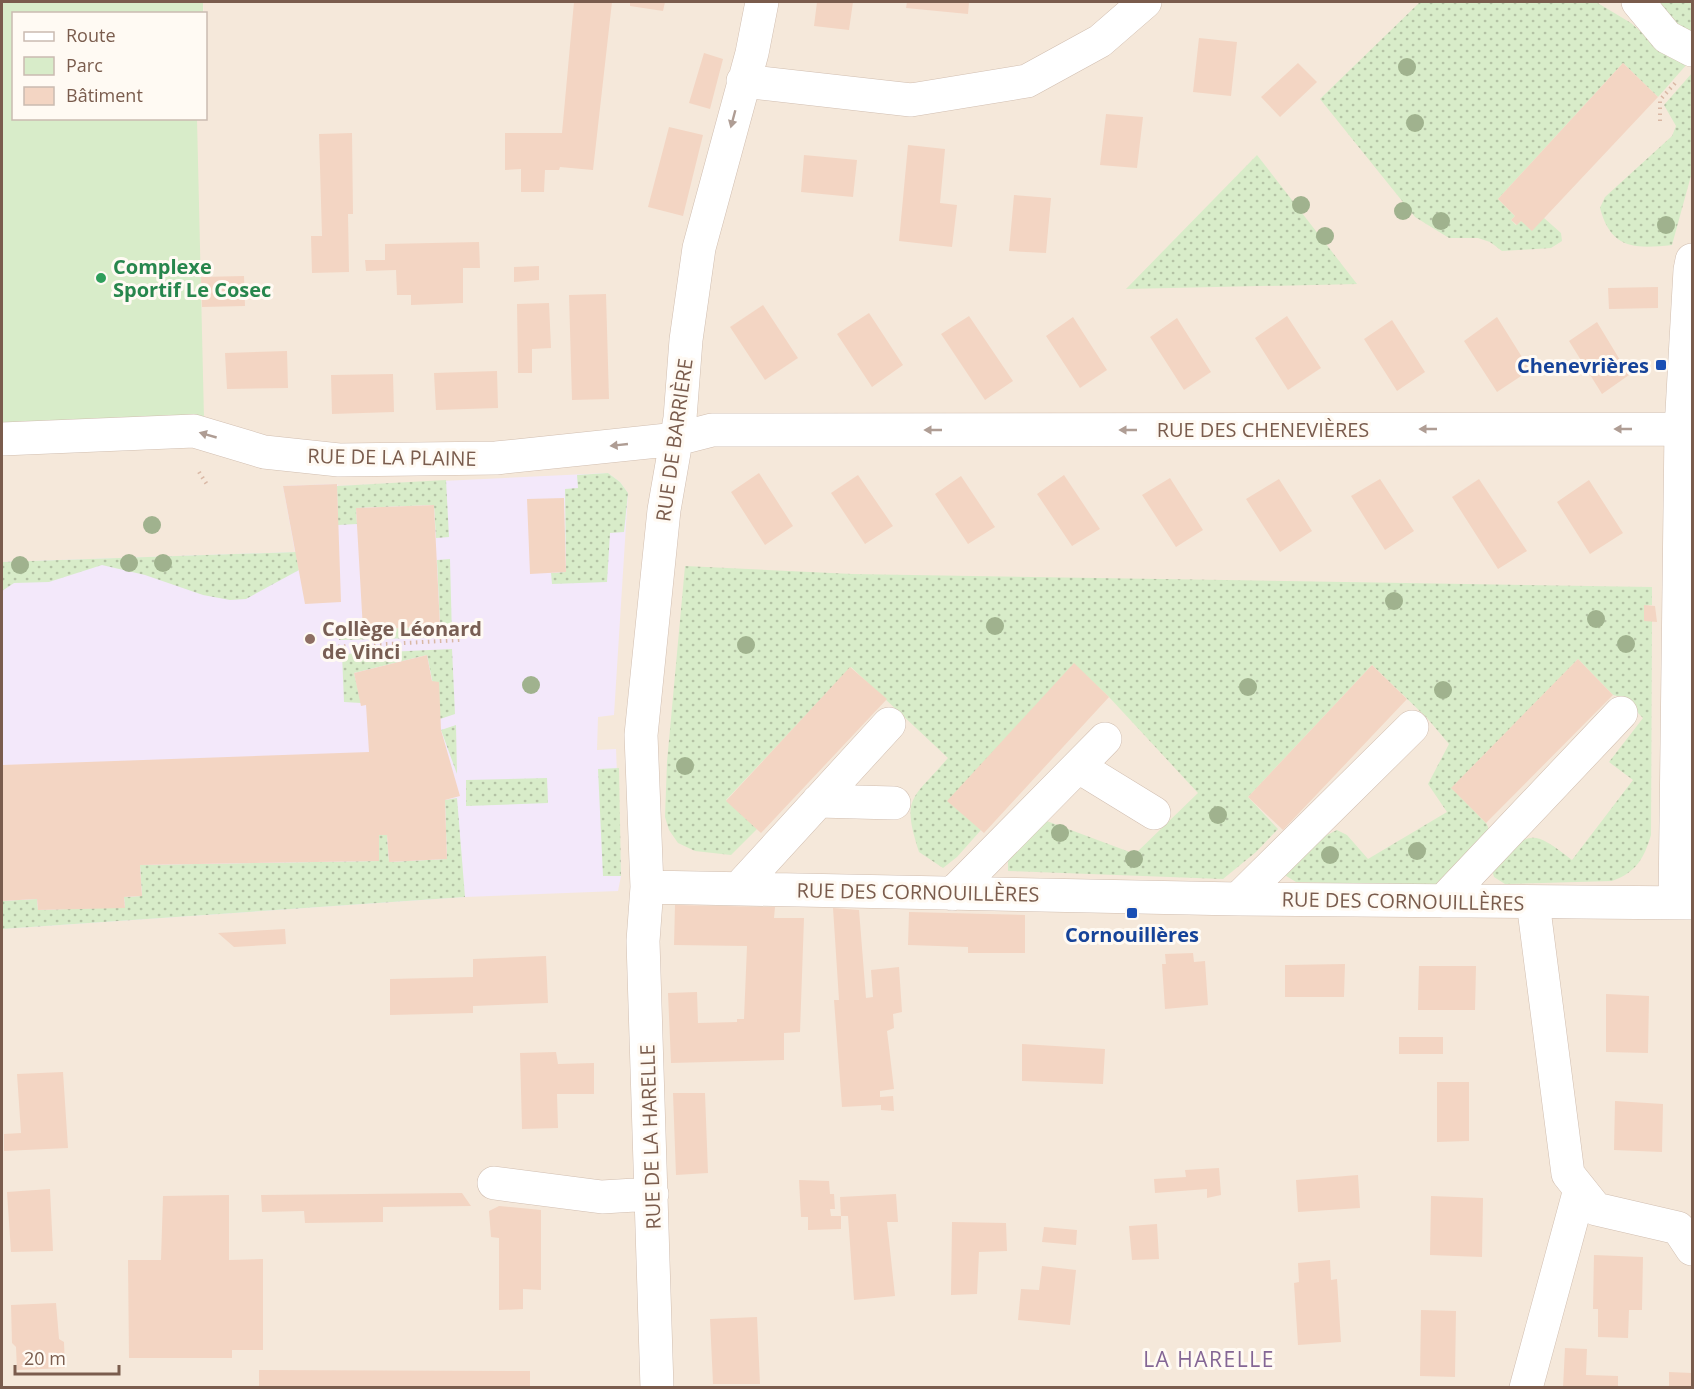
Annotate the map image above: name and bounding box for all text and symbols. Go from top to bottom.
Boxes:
legend [12,12,207,120]
text: Route [66,23,116,47]
text: Parc [66,53,103,77]
text: Bâtiment [66,83,143,107]
one-way arrow [727,110,737,128]
place label: Complexe Sportif Le Cosec [113,253,271,303]
marker: Complexe Sportif Le Cosec [94,271,108,285]
place label: Chenevrières [1517,352,1649,379]
street label: RUE DE BARRIÈRE [649,357,699,523]
marker: Chenevrières [1654,358,1668,372]
street label: RUE DES CHENEVIÈRES [1157,416,1369,443]
one-way arrow [1418,424,1437,434]
one-way arrow [1613,424,1632,434]
one-way arrow [923,425,942,435]
one-way arrow [1118,425,1137,435]
one-way arrow [198,430,216,439]
one-way arrow [610,440,629,450]
street label: RUE DE LA PLAINE [307,442,477,472]
place label: Collège Léonard de Vinci [322,615,482,665]
marker: Collège Léonard de Vinci [303,632,317,646]
street label: RUE DES CORNOUILLÈRES [796,876,1040,908]
street label: RUE DES CORNOUILLÈRES [1281,885,1525,917]
marker: Cornouillères [1125,906,1139,920]
place label: Cornouillères [1065,921,1199,948]
street label: RUE DE LA HARELLE [633,1044,667,1230]
scale bar [15,1338,118,1376]
district label: LA HARELLE [1143,1345,1275,1373]
text: 20 m [24,1346,66,1370]

